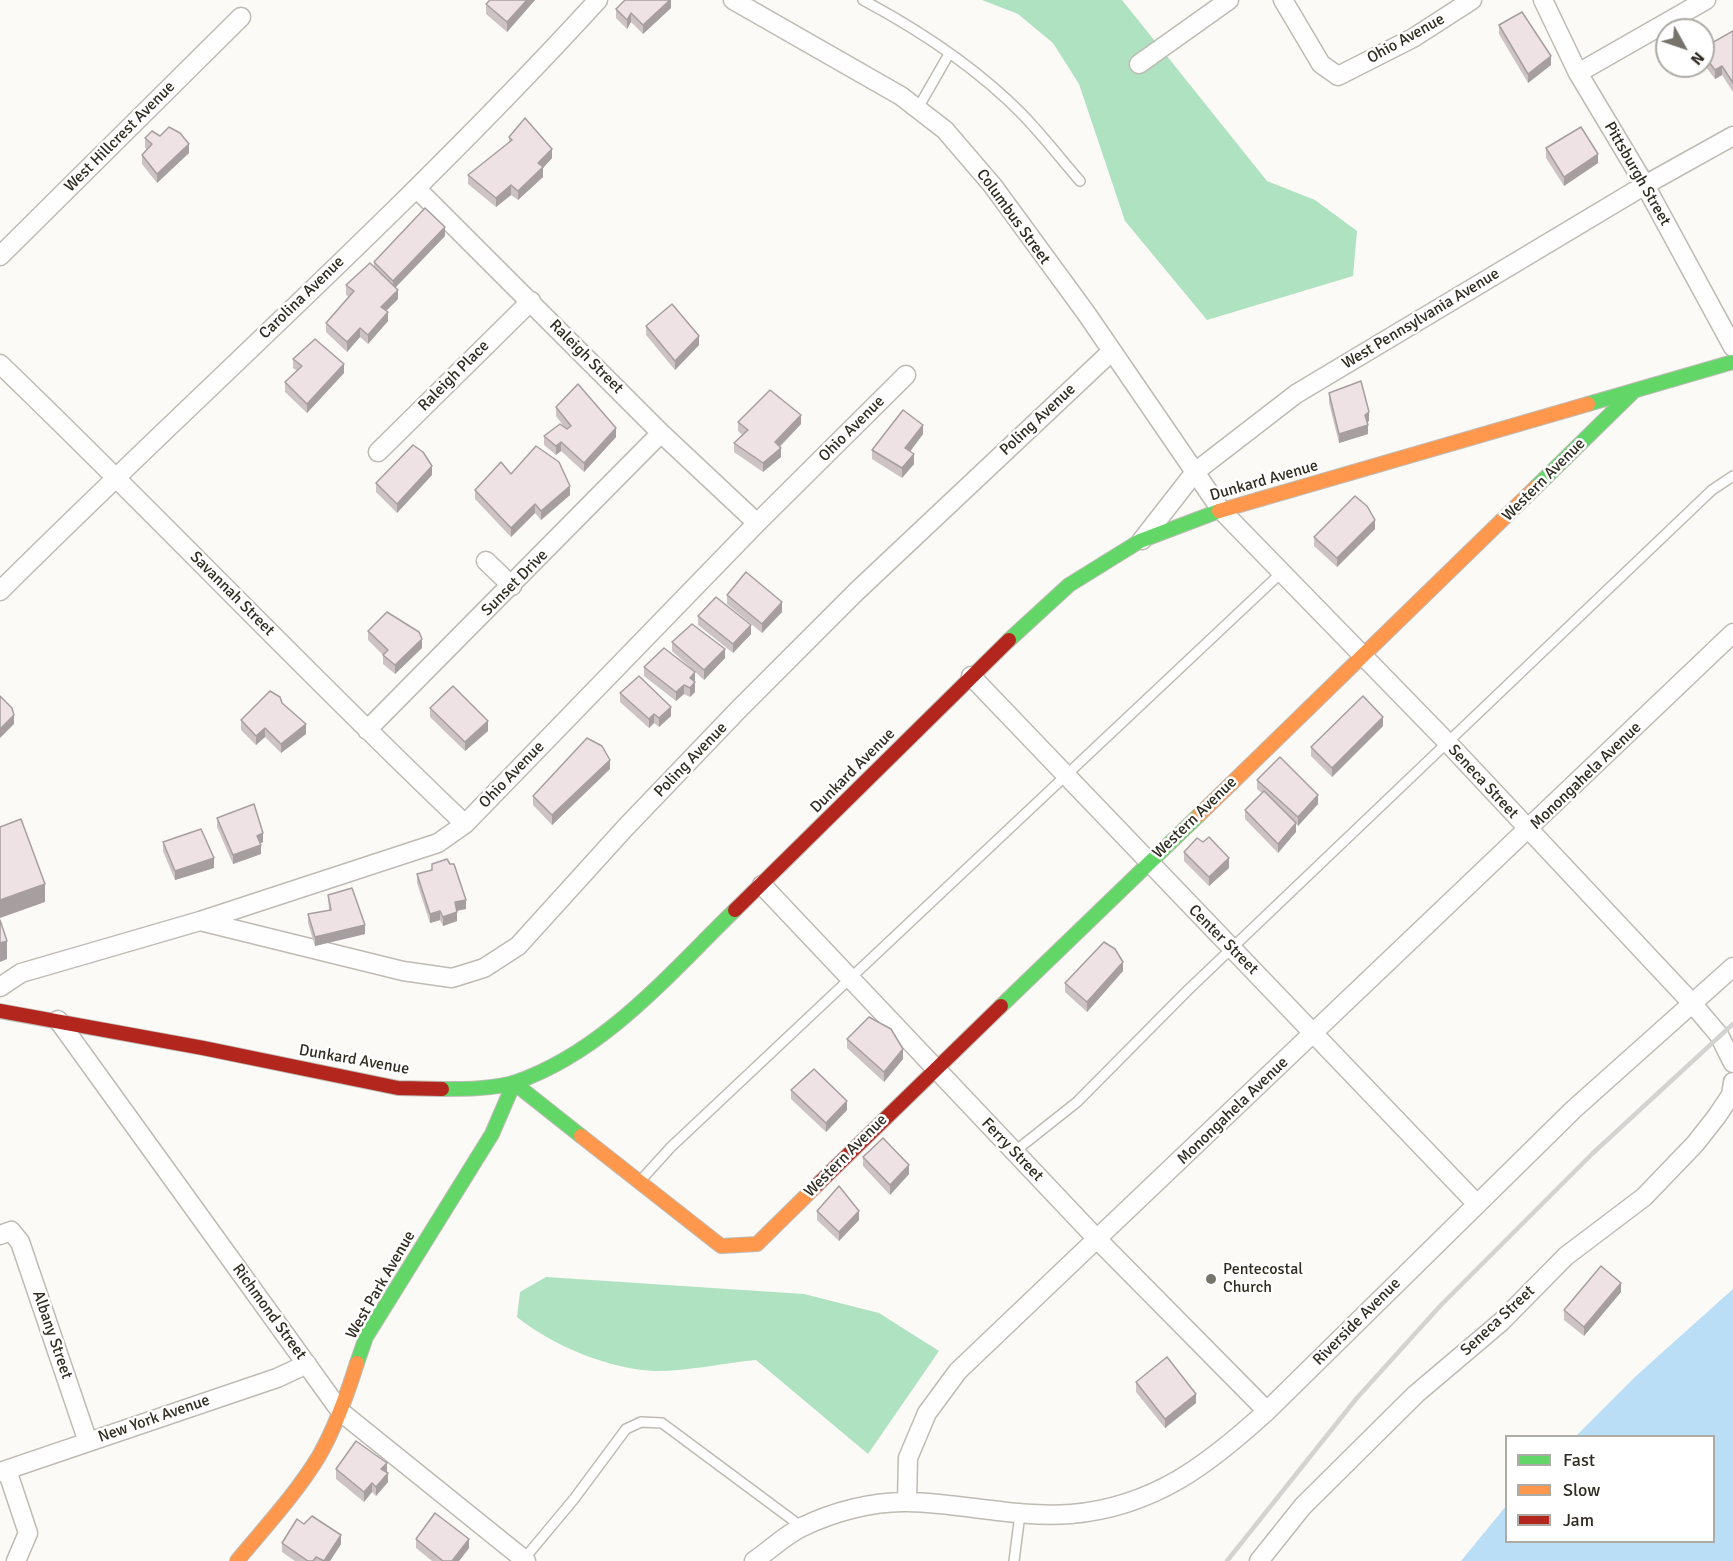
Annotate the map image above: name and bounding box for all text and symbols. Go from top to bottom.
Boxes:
street label: Ohio Avenue [1364,10,1448,68]
north arrow [1655,18,1715,78]
text: N [1686,48,1709,69]
street label: West Hillcrest Avenue [61,78,179,196]
street label: Pittsburgh Street [1599,119,1675,229]
street label: Columbus Street [972,166,1054,268]
street label: Carolina Avenue [255,253,349,343]
street label: West Pennsylvania Avenue [1339,264,1503,374]
street label: Raleigh Street [545,316,627,398]
street label: Raleigh Place [415,337,493,415]
street label: Poling Avenue [996,380,1080,460]
street label: Ohio Avenue [815,392,889,466]
street label: Western Avenue [1498,434,1590,526]
street label: Dunkard Avenue [1208,456,1320,506]
street label: Sunset Drive [478,546,552,620]
street label: Savannah Street [186,548,278,640]
street label: Monongahela Avenue [1527,718,1645,834]
street label: Poling Avenue [651,719,731,801]
street label: Dunkard Avenue [807,725,899,817]
street label: Ohio Avenue [475,738,549,812]
street label: Seneca Street [1444,741,1522,823]
street label: Western Avenue [1149,773,1241,863]
street label: Center Street [1184,901,1262,979]
street label: Dunkard Avenue [297,1041,411,1079]
street label: Monongahela Avenue [1174,1053,1292,1169]
street label: Western Avenue [800,1110,892,1202]
street label: Ferry Street [977,1114,1047,1186]
street label: West Park Avenue [342,1228,420,1342]
street label: Richmond Street [228,1260,310,1364]
place label: Pentecostal Church [1223,1260,1303,1298]
marker: Pentecostal Church [1204,1272,1218,1286]
street label: Riverside Avenue [1309,1274,1405,1370]
street label: Seneca Street [1457,1282,1539,1360]
street label: Albany Street [28,1288,76,1382]
street label: New York Avenue [96,1391,212,1447]
legend [1505,1435,1715,1543]
text: Fast [1563,1449,1595,1471]
text: Slow [1563,1479,1600,1501]
text: Jam [1563,1509,1594,1531]

